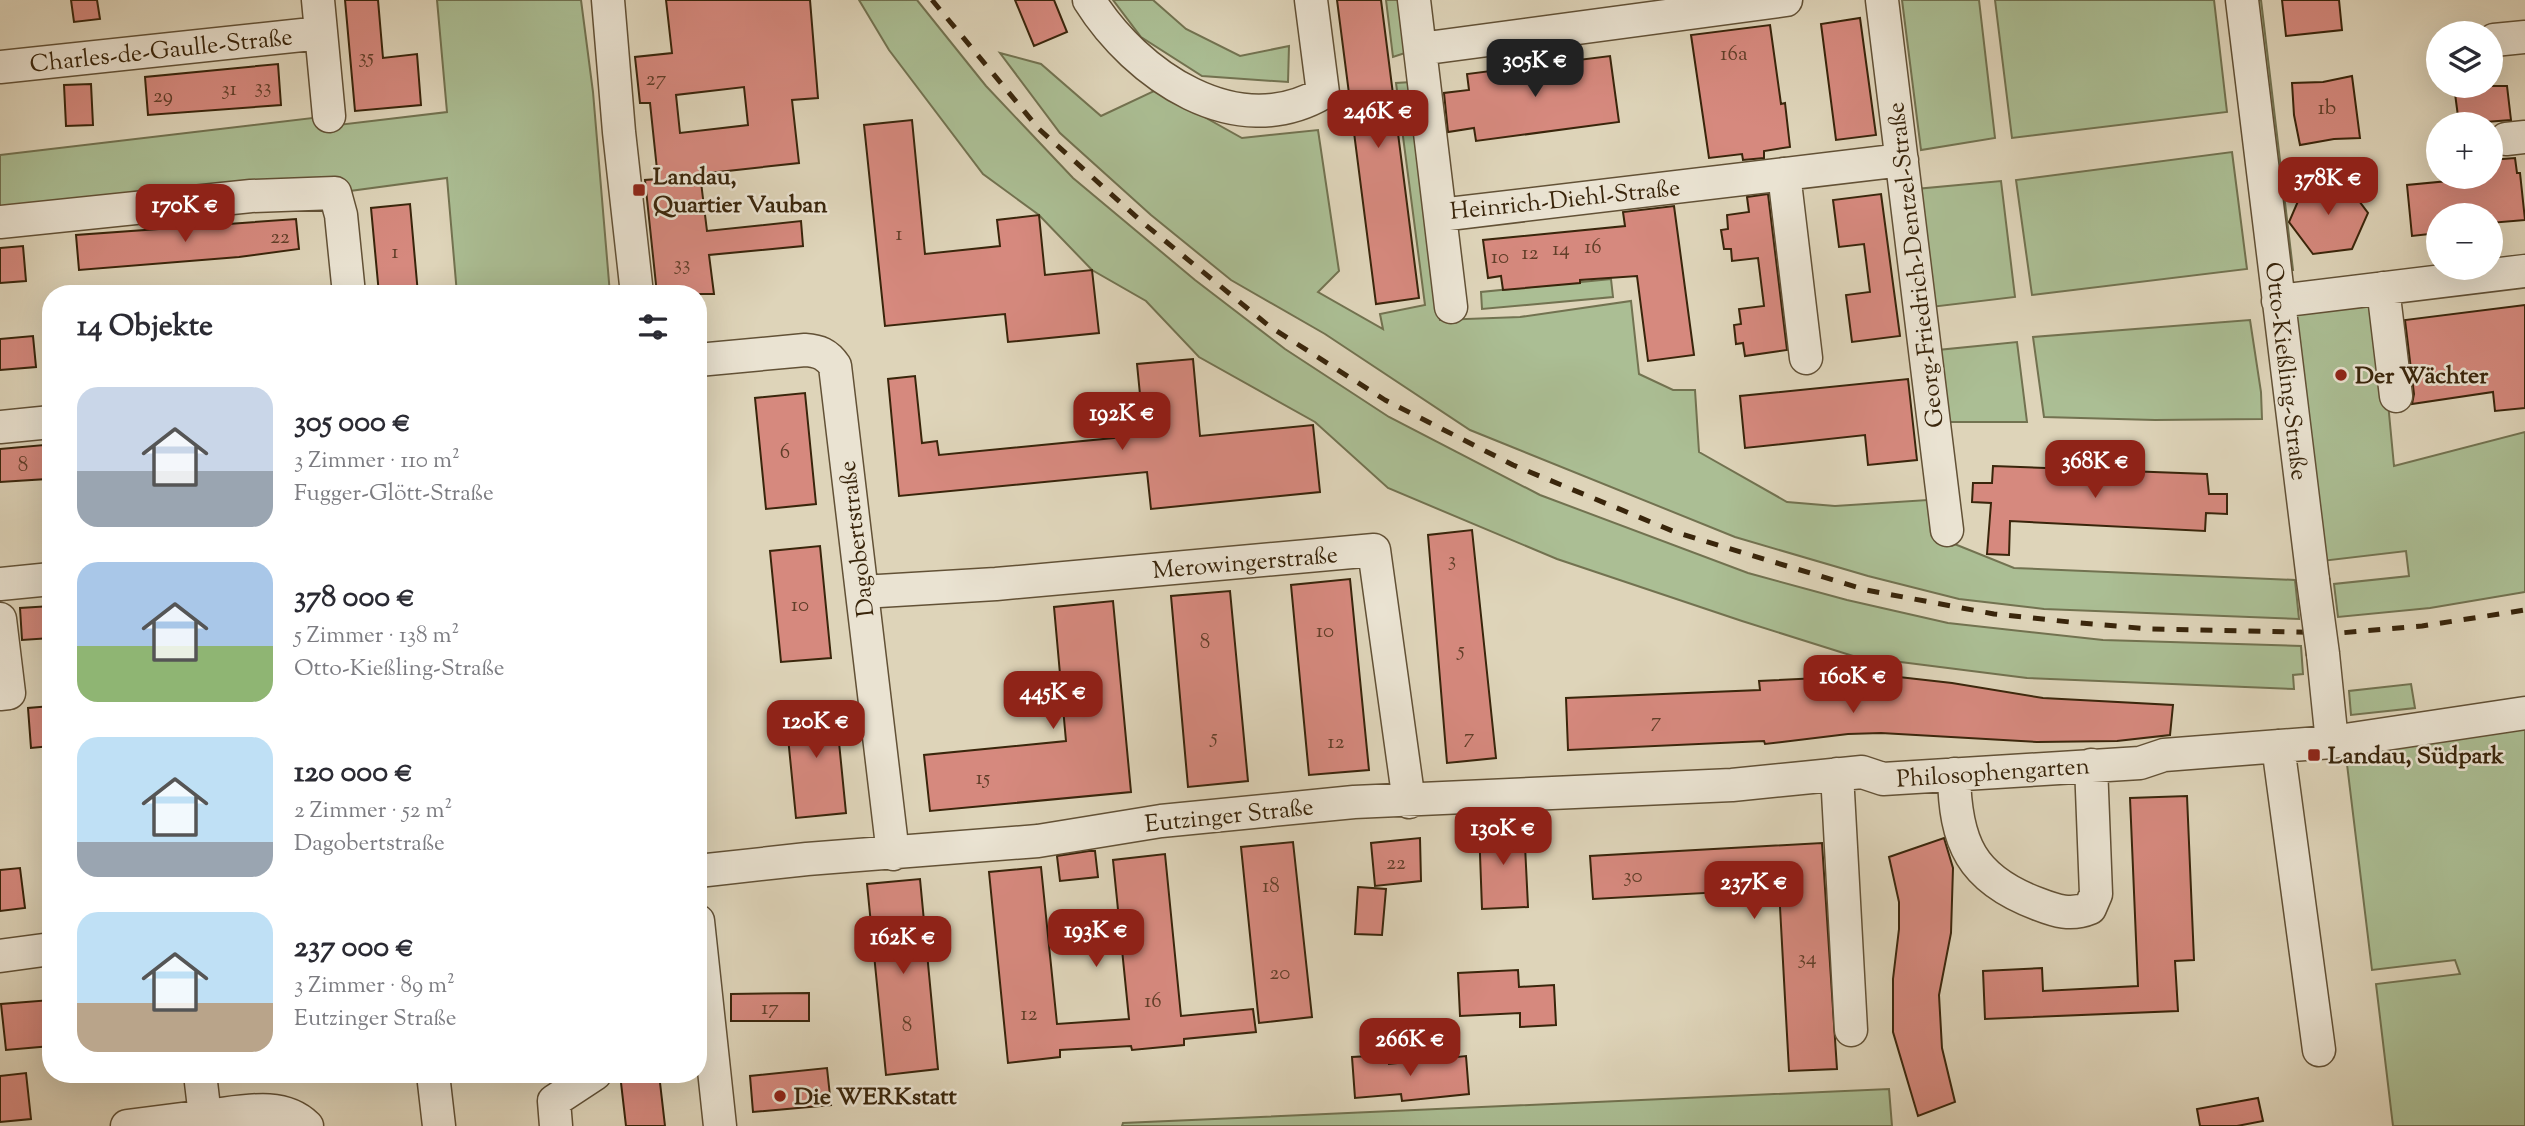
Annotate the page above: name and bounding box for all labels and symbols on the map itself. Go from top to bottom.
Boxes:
street label: Charles-de-Gaulle-Straße [28,21,294,83]
pin: 305K € [1478,40,1592,99]
house number: 16a [1720,40,1748,70]
house number: 35 [358,43,374,73]
house number: 27 [646,65,667,95]
house number: 33 [255,73,271,103]
house number: 31 [221,75,237,105]
house number: 29 [153,82,173,112]
pin: 246K € [1321,90,1435,150]
house number: 1b [2318,94,2336,124]
street label: Georg-Friedrich-Dentzel-Straße [1880,100,1954,429]
pin: 378K € [2271,158,2385,217]
place label: Landau, Quartier Vauban [653,161,828,223]
street label: Heinrich-Diehl-Straße [1448,172,1682,230]
marker: Landau, Quartier Vauban [631,182,647,198]
pin: 170K € [128,184,242,244]
house number: 1 [895,220,903,250]
house number: 22 [270,223,290,253]
house number: 16 [1584,233,1602,263]
house number: 14 [1552,235,1570,265]
house number: 1 [391,238,399,268]
house number: 12 [1522,239,1539,269]
house number: 10 [1491,243,1509,273]
house number: 33 [674,250,690,280]
street label: Otto-Kießling-Straße [2255,260,2315,482]
place label: Der Wächter [2355,360,2489,394]
marker: Der Wächter [2333,367,2349,383]
pin: 192K € [1065,392,1179,452]
house number: 6 [780,438,790,468]
pin: 368K € [2038,440,2152,500]
house number: 8 [18,451,28,481]
street label: Dagobertstraße [832,459,884,619]
street label: Merowingerstraße [1151,539,1339,589]
house number: 3 [1448,546,1456,576]
house number: 10 [791,591,809,621]
house number: 10 [1316,617,1334,647]
house number: 8 [1200,628,1210,658]
house number: 5 [1456,636,1465,666]
pin: 160K € [1796,656,1910,715]
pin: 445K € [996,672,1110,731]
pin: 120K € [759,700,873,760]
house number: 7 [1651,707,1662,737]
house number: 5 [1209,723,1218,753]
house number: 7 [1464,723,1475,753]
house number: 12 [1328,728,1345,758]
place label: Landau, Südpark [2328,740,2505,774]
marker: Landau, Südpark [2306,747,2322,763]
street label: Philosophengarten [1895,750,2091,798]
house number: 15 [976,764,990,794]
street label: Eutzinger Straße [1143,791,1315,843]
pin: 130K € [1446,808,1560,867]
house number: 22 [1386,849,1406,879]
house number: 30 [1623,862,1643,892]
pin: 237K € [1697,862,1811,921]
house number: 18 [1262,872,1280,902]
pin: 193K € [1039,909,1153,969]
pin: 162K € [846,916,960,976]
house number: 34 [1797,944,1817,974]
house number: 20 [1270,959,1290,989]
house number: 16 [1144,987,1162,1017]
house number: 17 [761,994,779,1024]
house number: 12 [1021,1000,1038,1030]
house number: 8 [902,1011,912,1041]
pin: 266K € [1353,1018,1467,1078]
place label: Die WERKstatt [794,1081,957,1115]
marker: Die WERKstatt [772,1088,788,1104]

